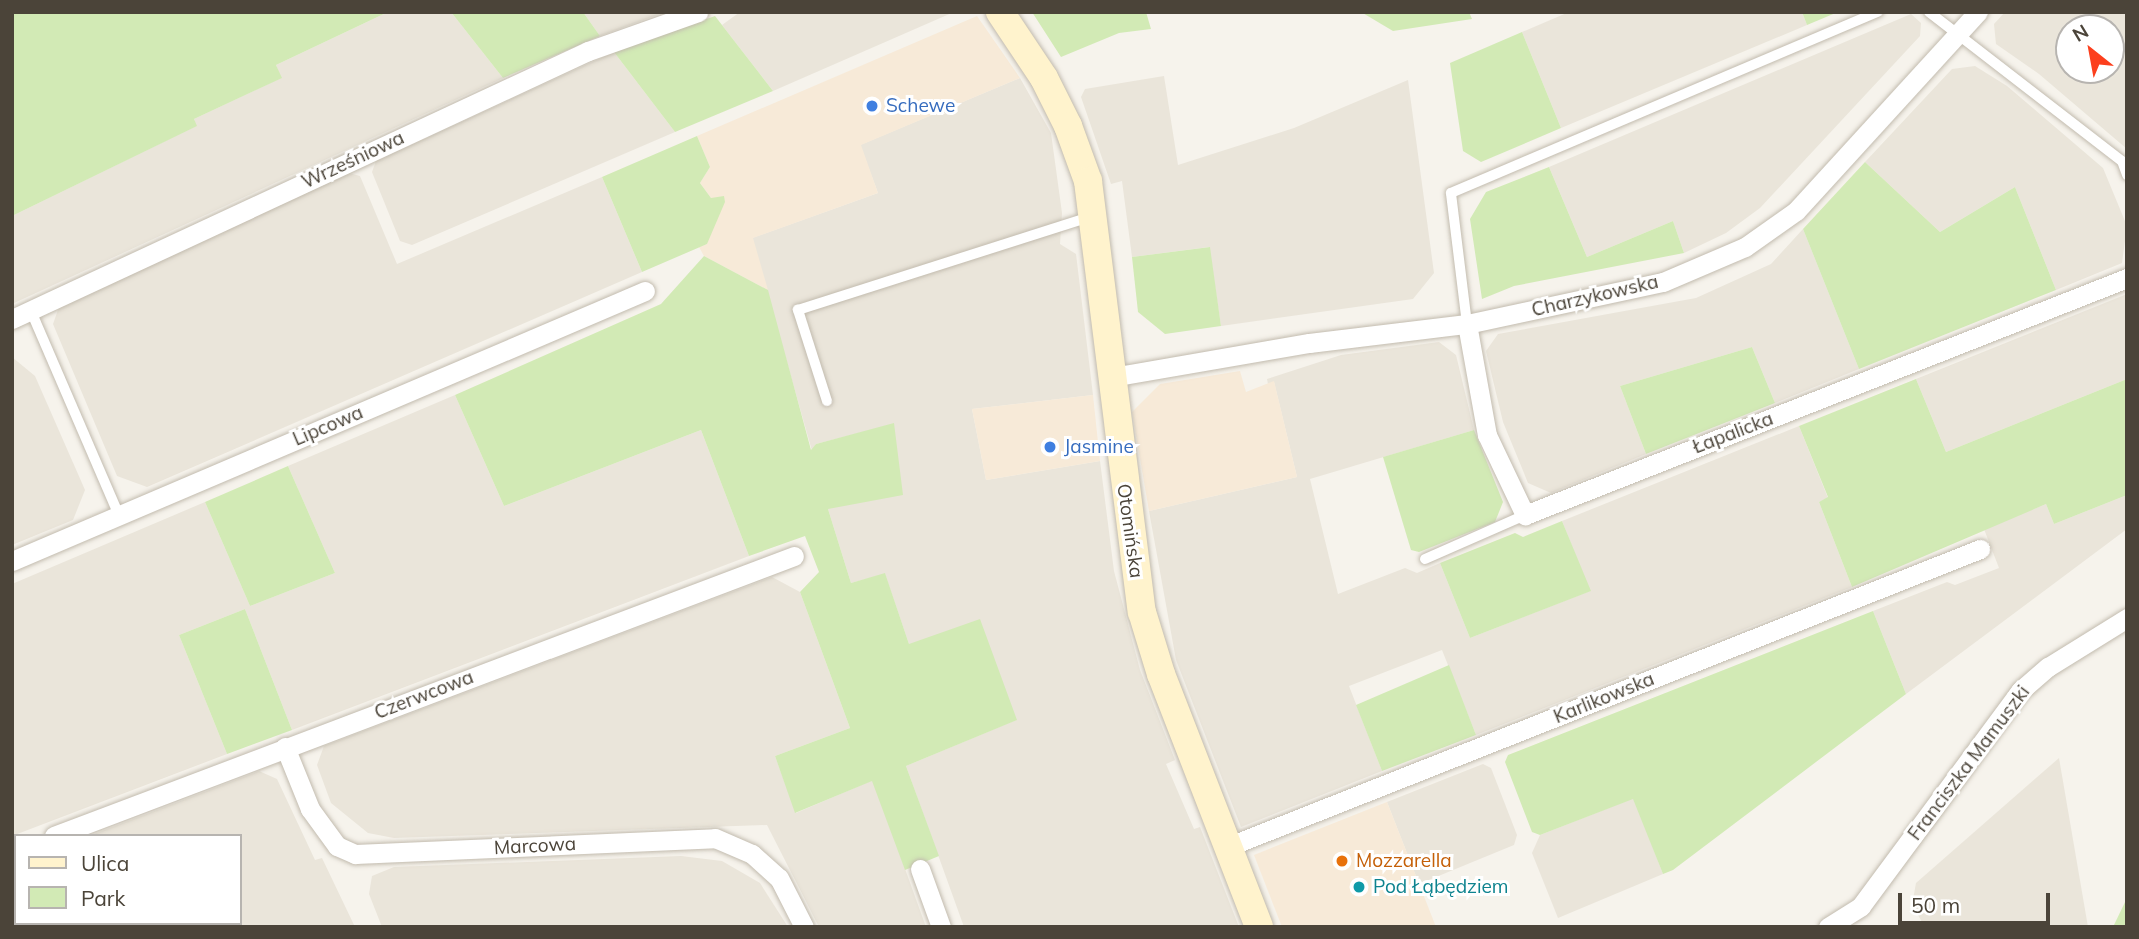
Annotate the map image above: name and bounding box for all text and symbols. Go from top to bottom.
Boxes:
north arrow [2055,14,2125,84]
text: N [2068,19,2093,47]
place label: Schewe [886,95,955,117]
marker: Schewe [864,98,880,114]
street label: Wrześniowa [298,126,408,194]
street label: Charzykowska [1529,270,1661,322]
street label: Lipcowa [290,401,366,451]
street label: Łapalicka [1690,407,1776,459]
place label: Jasmine [1064,436,1134,458]
marker: Jasmine [1042,439,1058,455]
street label: Otomińska [1112,482,1148,580]
street label: Czerwcowa [371,666,477,724]
street label: Karlikowska [1550,667,1658,729]
street label: Franciszka Mamuszki [1903,681,2035,845]
street label: Marcowa [493,832,577,860]
legend [14,834,242,925]
text: Ulica [81,850,129,876]
place label: Mozzarella [1356,850,1452,872]
marker: Mozzarella [1334,853,1350,869]
place label: Pod Łąbędziem [1373,876,1508,898]
marker: Pod Łąbędziem [1351,879,1367,895]
scale bar [1901,880,2053,924]
text: Park [81,885,125,911]
text: 50 m [1911,892,1960,918]

